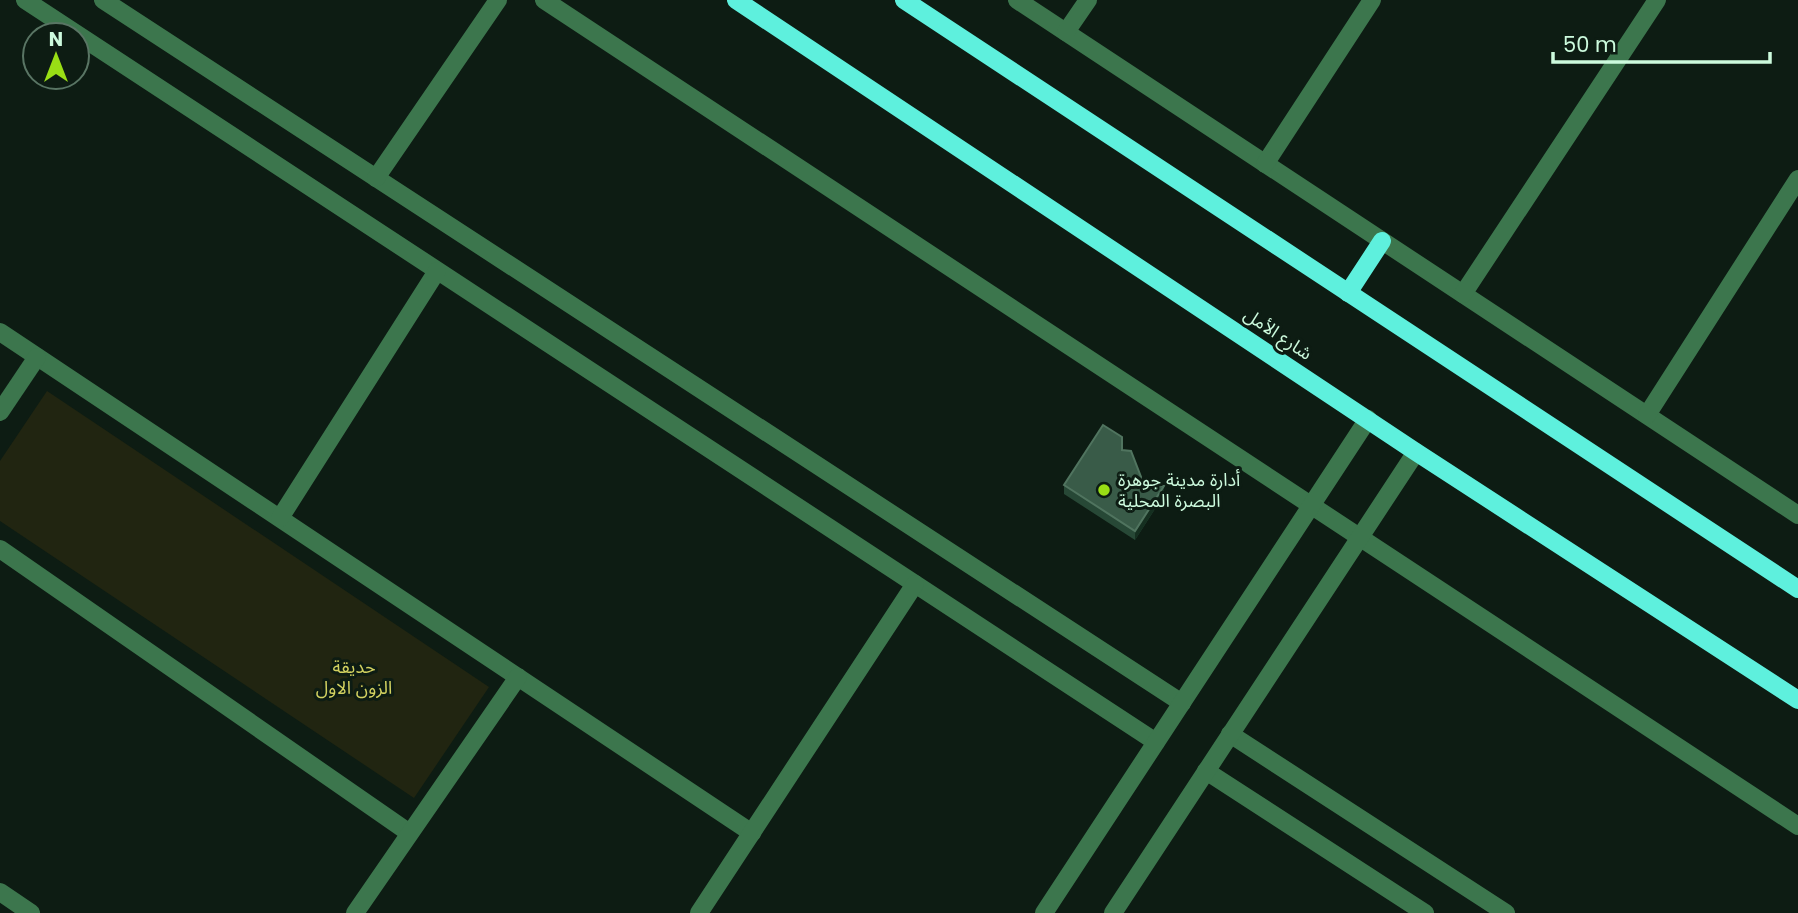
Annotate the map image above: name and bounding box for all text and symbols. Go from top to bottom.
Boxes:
north arrow [21,21,91,91]
scale bar [1553,21,1770,65]
text: N [49,26,63,53]
text: 50 m [1563,30,1617,59]
street label: شارع الأمل [1238,302,1317,367]
place label: أدارة مدينة جوهرة البصرة المحلية [1118,467,1240,513]
marker: أدارة مدينة جوهرة البصرة المحلية [1096,482,1112,498]
park label: حديقة الزون الاول [316,654,392,700]

